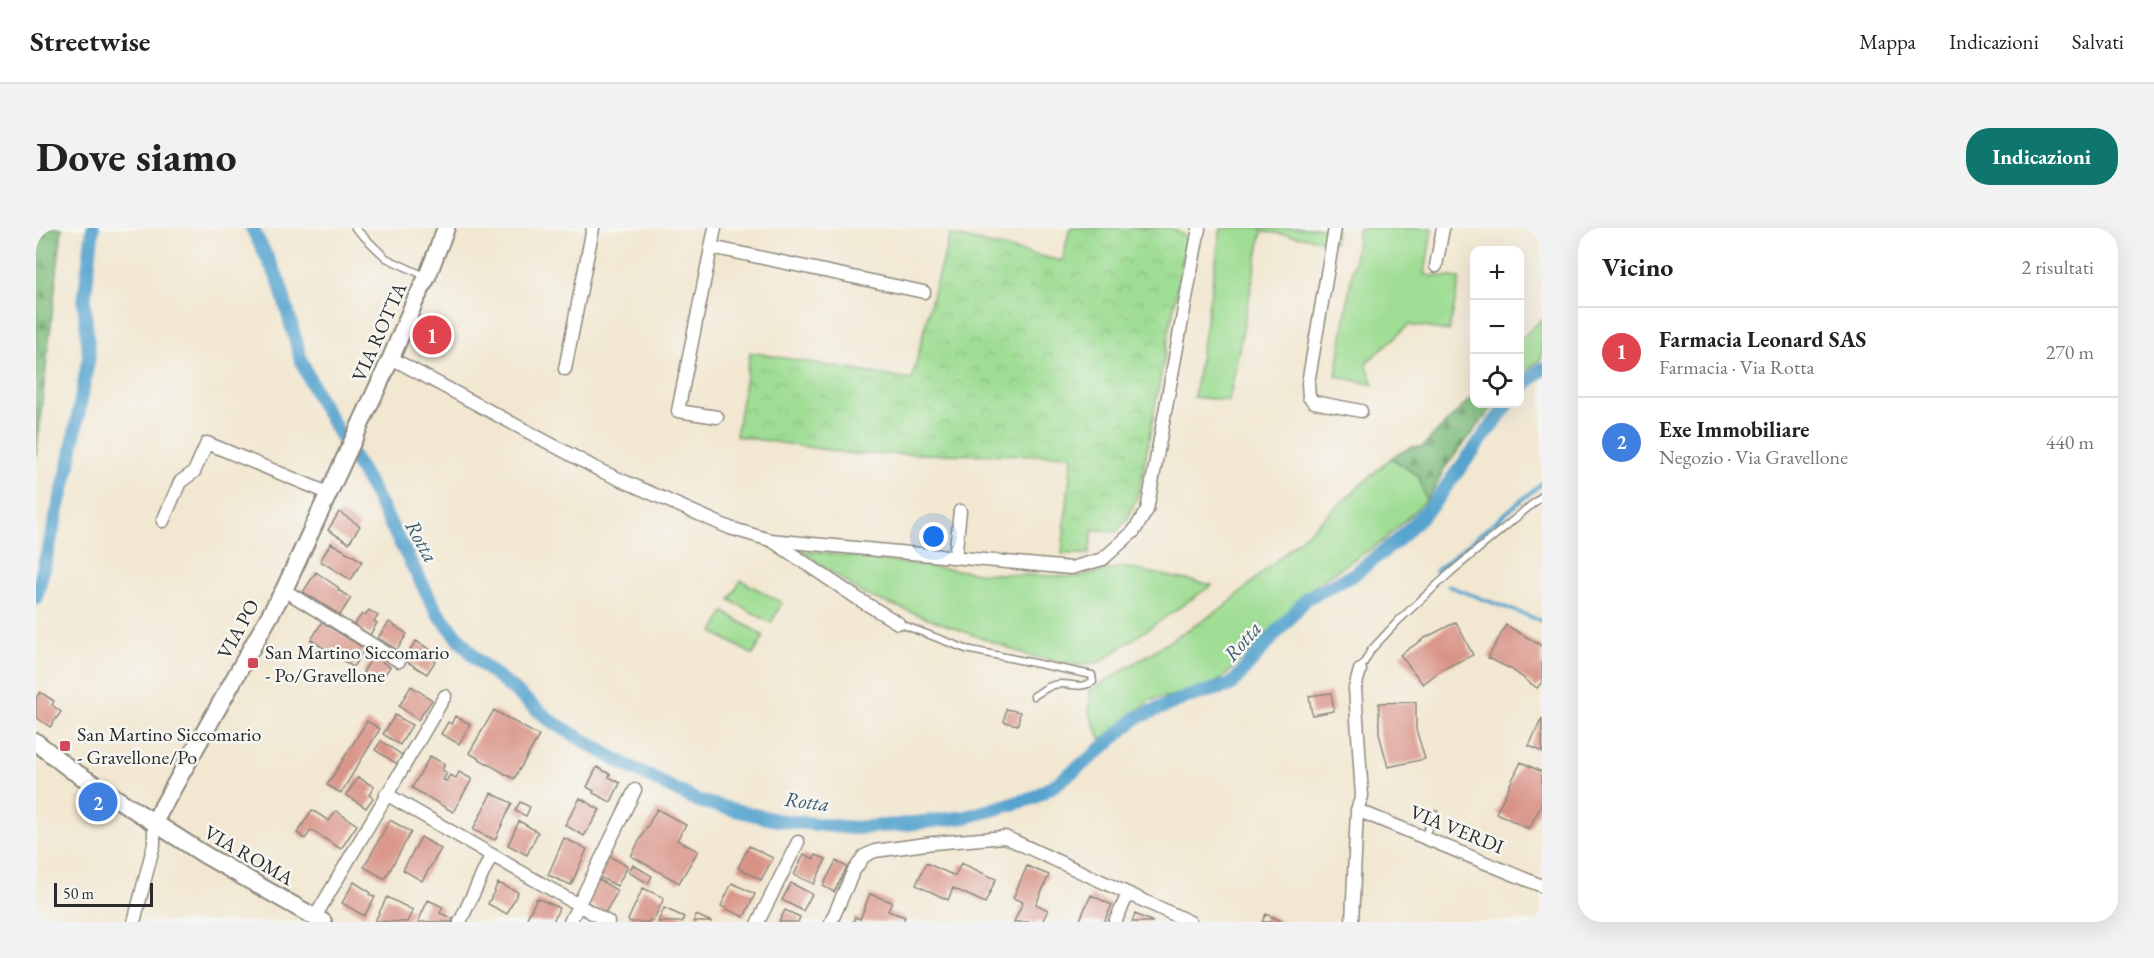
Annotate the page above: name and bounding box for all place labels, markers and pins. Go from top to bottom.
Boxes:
pin: 1 [412,312,452,358]
place label: San Martino Siccomario - Po/Gravellone [265,639,449,688]
marker: San Martino Siccomario - Po/Gravellone [246,656,260,670]
place label: San Martino Siccomario - Gravellone/Po [77,721,261,770]
marker: San Martino Siccomario - Gravellone/Po [58,739,72,753]
pin: 2 [78,780,118,824]

